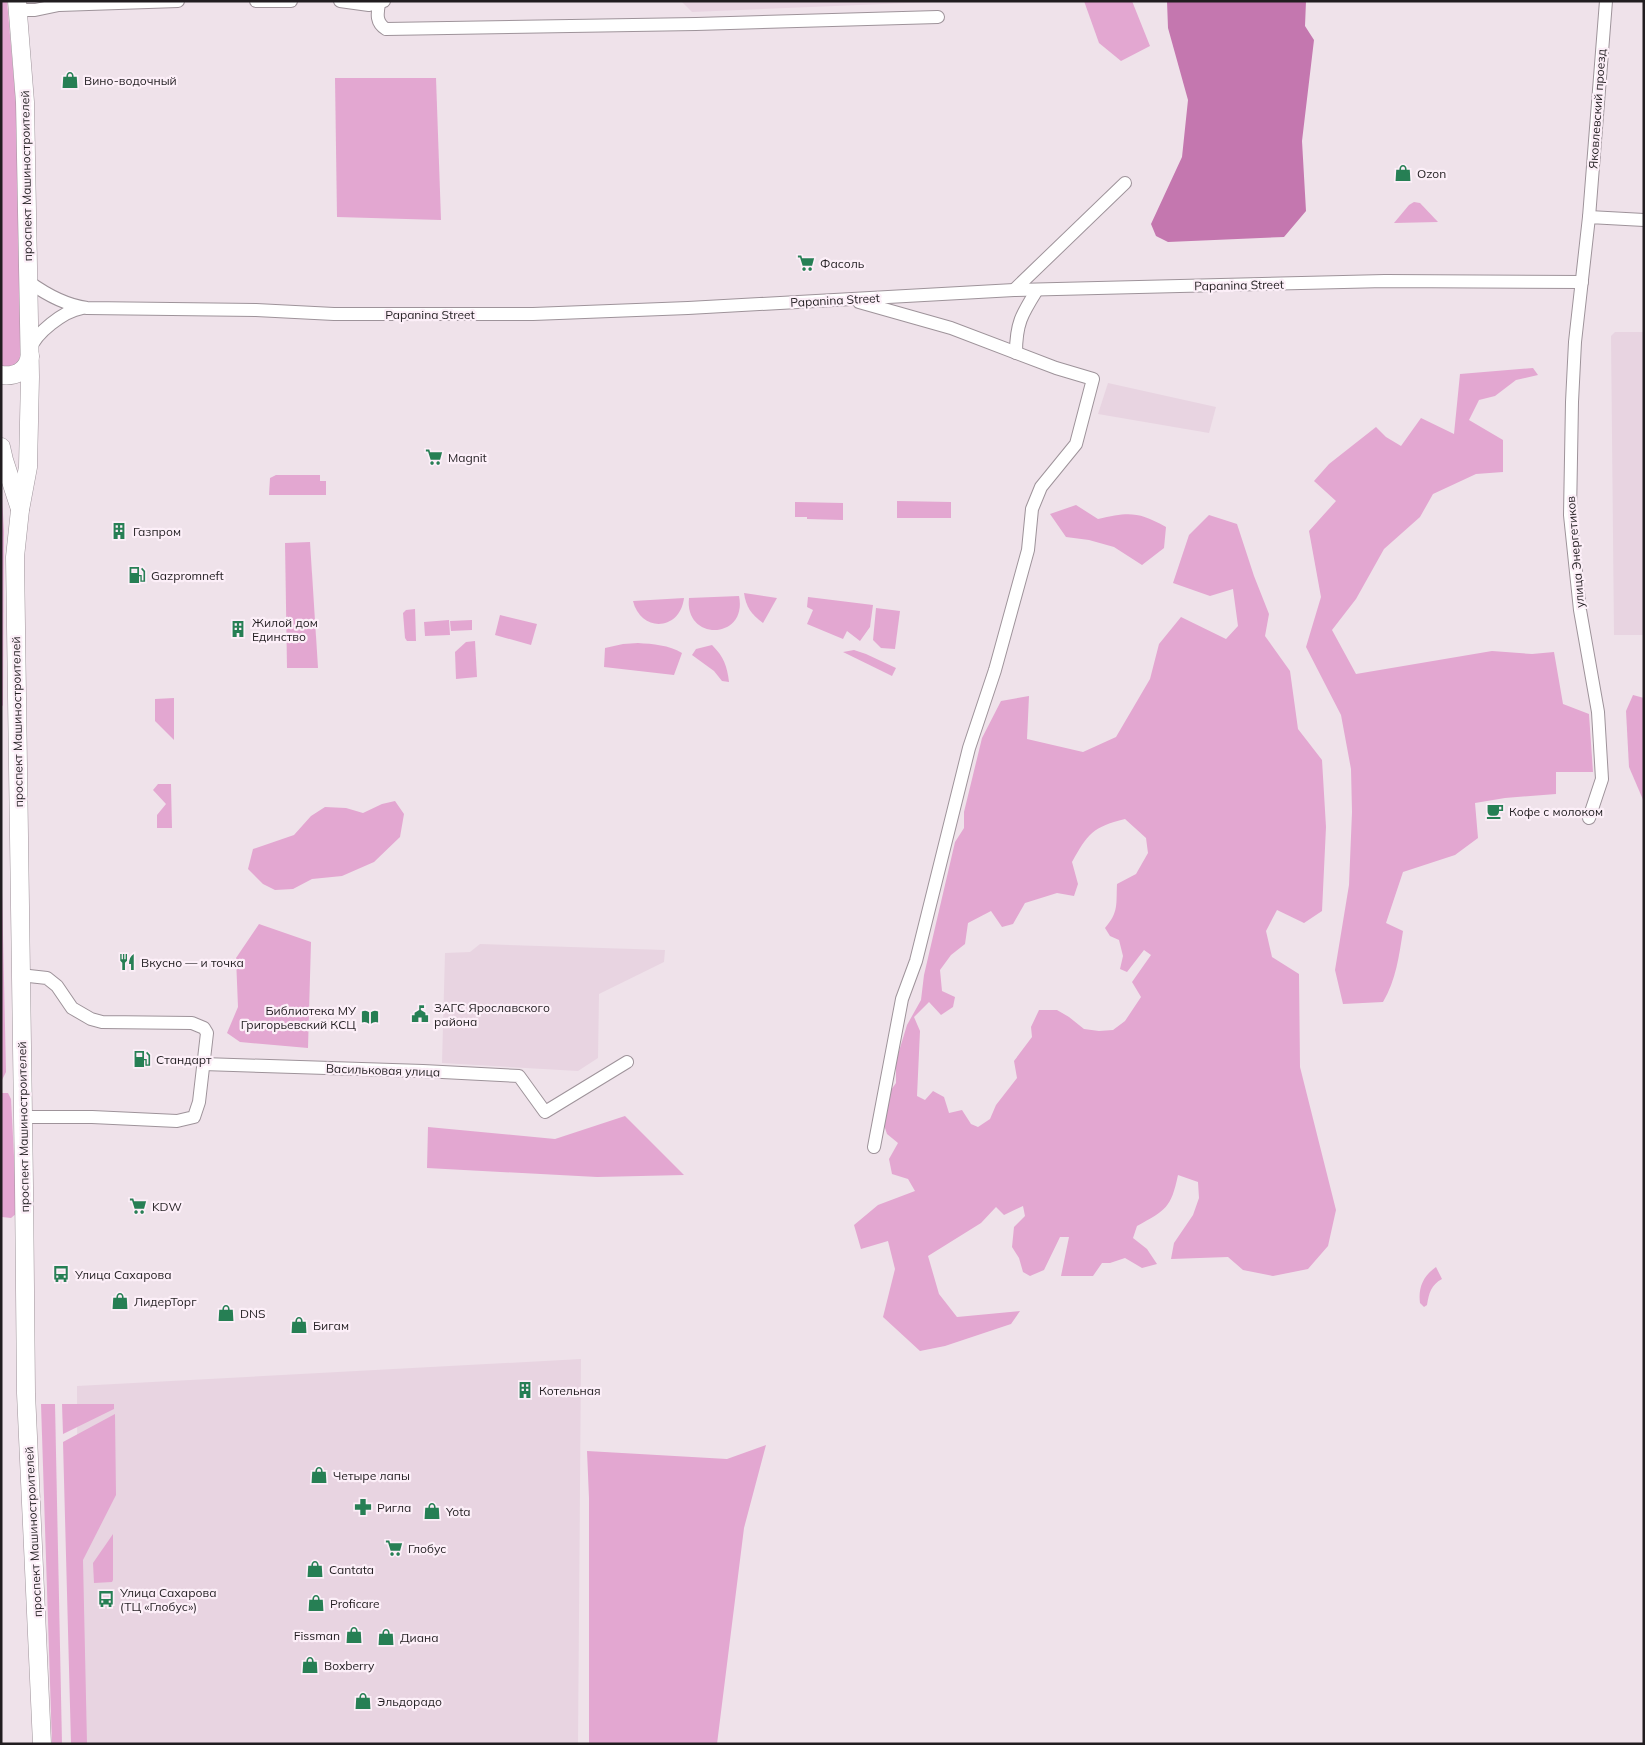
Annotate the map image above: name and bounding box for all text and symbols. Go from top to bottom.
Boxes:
street label: Яковлевский проезд [1585,48,1609,170]
shop icon: Вино-водочный [60,70,80,90]
place label: Вино-водочный [84,73,177,88]
street label: проспект Машиностроителей [17,90,35,262]
shop icon: Ozon [1393,163,1413,183]
place label: Ozon [1417,166,1446,181]
supermarket icon: Фасоль [796,253,816,273]
place label: Фасоль [820,256,865,271]
street label: Papanina Street [1194,277,1284,293]
street label: Papanina Street [790,290,880,310]
street label: Papanina Street [385,307,475,322]
supermarket icon: Magnit [424,447,444,467]
place label: Magnit [448,450,487,465]
street label: улица Энергетиков [1563,495,1587,609]
building icon: Газпром [109,521,129,541]
place label: Газпром [133,524,181,539]
fuel station icon: Gazpromneft [127,565,147,585]
place label: Gazpromneft [151,568,224,583]
place label: Жилой дом Единство [252,615,318,644]
building icon: Жилой дом Единство [228,619,248,639]
street label: проспект Машиностроителей [8,636,26,808]
cafe icon: Кофе с молоком [1485,801,1505,821]
place label: Кофе с молоком [1509,804,1603,819]
restaurant icon: Вкусно — и точка [117,952,137,972]
place label: Вкусно — и точка [141,955,244,970]
place label: ЗАГС Ярославского района [434,1000,550,1029]
place label: Библиотека МУ Григорьевский КСЦ [241,1003,356,1032]
public building icon: ЗАГС Ярославского района [410,1004,430,1024]
library icon: Библиотека МУ Григорьевский КСЦ [360,1007,380,1027]
street label: проспект Машиностроителей [14,1041,32,1213]
fuel station icon: Стандарт [132,1049,152,1069]
place label: Стандарт [156,1052,212,1067]
street label: Васильковая улица [326,1061,440,1079]
supermarket icon: KDW [128,1196,148,1216]
place label: KDW [152,1199,182,1214]
bus stop icon: Улица Сахарова [51,1264,71,1284]
place label: Улица Сахарова [74,1267,171,1282]
shop icon: ЛидерТорг [110,1291,130,1311]
place label: ЛидерТорг [134,1294,197,1309]
shop icon: DNS [216,1303,236,1323]
place label: DNS [240,1306,265,1321]
shop icon: Бигам [289,1315,309,1335]
place label: Бигам [313,1318,349,1333]
building icon: Котельная [515,1380,535,1400]
place label: Котельная [539,1383,601,1398]
street label: проспект Машиностроителей [21,1446,45,1618]
shop icon: Четыре лапы [309,1465,329,1485]
place label: Четыре лапы [333,1468,410,1483]
pharmacy icon: Ригла [353,1497,373,1517]
place label: Ригла [377,1500,411,1515]
shop icon: Yota [422,1501,442,1521]
place label: Yota [445,1504,471,1519]
supermarket icon: Глобус [384,1538,404,1558]
place label: Глобус [408,1541,446,1556]
shop icon: Cantata [305,1559,325,1579]
place label: Cantata [329,1562,374,1577]
place label: Улица Сахарова (ТЦ «Глобус») [119,1585,216,1614]
bus stop icon: Улица Сахарова (ТЦ «Глобус») [96,1589,116,1609]
shop icon: Proficare [306,1593,326,1613]
place label: Proficare [330,1596,380,1611]
shop icon: Fissman [344,1625,364,1645]
shop icon: Диана [376,1627,396,1647]
place label: Fissman [294,1628,340,1643]
place label: Диана [400,1630,439,1645]
shop icon: Boxberry [300,1655,320,1675]
place label: Boxberry [324,1658,375,1673]
shop icon: Эльдорадо [353,1691,373,1711]
place label: Эльдорадо [377,1694,442,1709]

